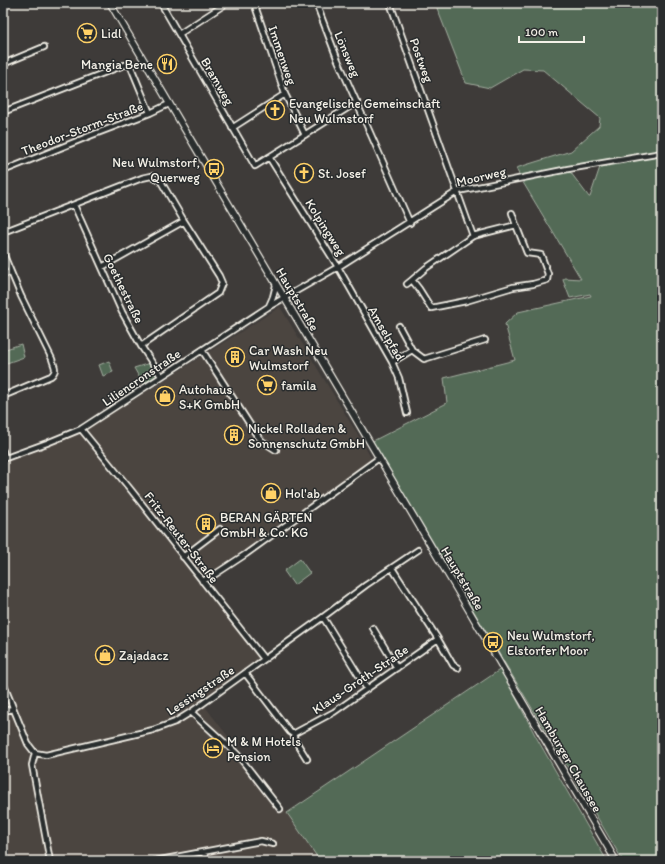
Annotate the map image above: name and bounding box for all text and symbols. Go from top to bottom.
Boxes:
scale bar [519,18,584,44]
supermarket icon: Lidl [76,22,98,44]
street label: Immenweg [265,24,300,87]
text: 100 m [525,25,558,39]
place label: Lidl [101,26,122,41]
street label: Lönsweg [331,29,364,80]
street label: Postweg [407,36,437,85]
restaurant icon: Mangia Bene [156,53,178,75]
street label: Bramweg [198,55,237,108]
place label: Mangia Bene [81,57,153,72]
place label: Evangelische Gemeinschaft Neu Wulmstorf [289,96,441,126]
street label: Theodor-Storm-Straße [19,98,145,159]
church icon: Evangelische Gemeinschaft Neu Wulmstorf [264,99,286,121]
place label: Neu Wulmstorf, Querweg [112,155,200,185]
bus stop icon: Neu Wulmstorf, Querweg [203,158,225,180]
church icon: St. Josef [293,162,315,184]
street label: Moorweg [455,163,508,189]
place label: St. Josef [318,166,366,181]
street label: Kolpingweg [302,196,349,259]
street label: Goethestraße [100,251,147,326]
street label: Hauptstraße [273,265,322,334]
street label: Amselpfad [365,303,408,363]
place label: Car Wash Neu Wulmstorf [249,343,328,373]
street label: Liliencronstraße [99,346,183,409]
building icon: Car Wash Neu Wulmstorf [224,346,246,368]
supermarket icon: famila [256,374,278,396]
place label: famila [281,378,317,393]
place label: Autohaus S+K GmbH [179,382,240,412]
shop icon: Autohaus S+K GmbH [154,385,176,407]
place label: Nickel Rolladen & Sonnenschutz GmbH [248,421,365,451]
building icon: Nickel Rolladen & Sonnenschutz GmbH [223,424,245,446]
shop icon: Hol'ab [260,482,282,504]
place label: Hol'ab [285,486,320,501]
street label: Fritz-Reuter-Straße [141,489,222,586]
place label: BERAN GÄRTEN GmbH & Co. KG [220,510,312,540]
building icon: BERAN GÄRTEN GmbH & Co. KG [195,513,217,535]
street label: Hauptstraße [438,544,487,613]
place label: Neu Wulmstorf, Elstorfer Moor [507,628,595,658]
bus stop icon: Neu Wulmstorf, Elstorfer Moor [482,631,504,653]
street label: Klaus-Groth-Straße [309,642,411,717]
shop icon: Zajadacz [94,644,116,666]
place label: Zajadacz [119,648,169,663]
street label: Lessingstraße [164,662,237,719]
street label: Hamburger Chaussee [532,704,605,815]
place label: M & M Hotels Pension [227,734,301,764]
hotel icon: M & M Hotels Pension [202,737,224,759]

